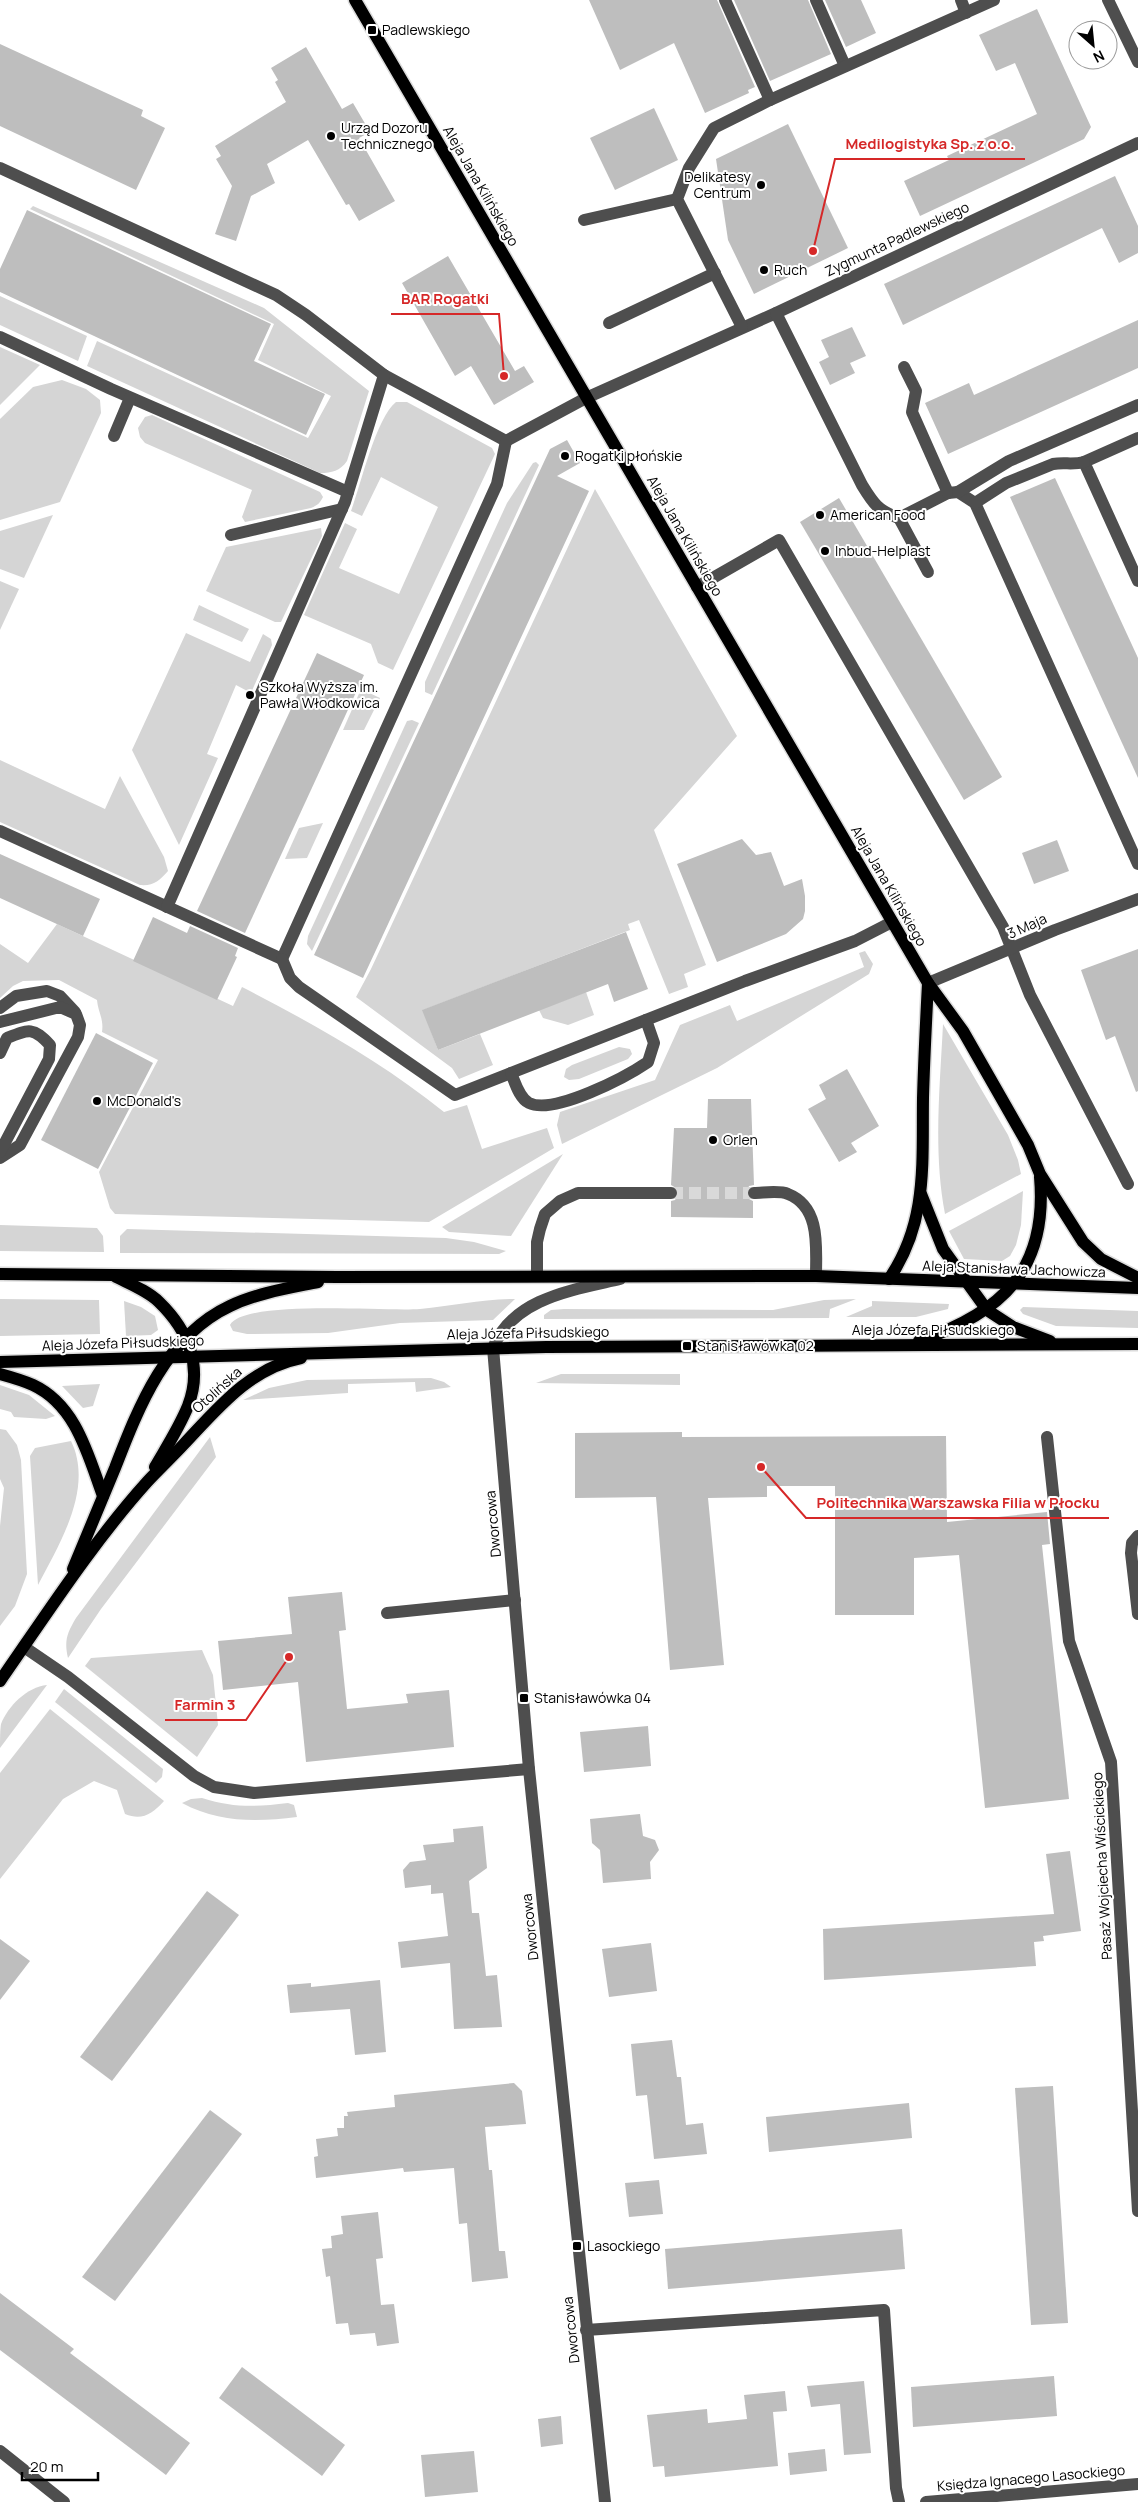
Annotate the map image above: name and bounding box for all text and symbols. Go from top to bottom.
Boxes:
place label: Padlewskiego [382,20,470,39]
north arrow [1068,20,1118,70]
marker: Padlewskiego [366,24,378,36]
text: N [1090,46,1108,68]
place label: Urząd Dozoru Technicznego [341,118,432,153]
street label: Aleja Jana Kilińskiego [439,122,524,250]
callout: Medilogistyka Sp. z o.o. [835,129,1025,159]
marker: Urząd Dozoru Technicznego [325,130,337,142]
text: Medilogistyka Sp. z o.o. [845,133,1015,154]
place label: Delikatesy Centrum [684,167,752,202]
marker: Delikatesy Centrum [755,179,767,191]
street label: Zygmunta Padlewskiego [822,197,972,280]
place label: Ruch [774,260,807,279]
marker: Ruch [758,264,770,276]
callout: BAR Rogatki [391,284,499,314]
text: BAR Rogatki [401,288,489,309]
place label: Rogatki płońskie [575,446,682,465]
marker: Rogatki płońskie [559,450,571,462]
street label: Aleja Jana Kilińskiego [643,472,728,600]
place label: American Food [830,505,925,524]
marker: American Food [814,509,826,521]
place label: Inbud-Helplast [835,541,931,560]
marker: Inbud-Helplast [819,545,831,557]
place label: Szkoła Wyższa im. Pawła Włodkowica [260,677,380,712]
marker: Szkoła Wyższa im. Pawła Włodkowica [244,689,256,701]
street label: Aleja Jana Kilińskiego [847,822,932,950]
street label: 3 Maja [1004,908,1050,943]
place label: McDonald's [107,1091,181,1110]
marker: McDonald's [91,1095,103,1107]
place label: Orlen [723,1130,758,1149]
marker: Orlen [707,1134,719,1146]
street label: Aleja Stanisława Jachowicza [922,1256,1106,1281]
street label: Aleja Józefa Piłsudskiego [852,1320,1014,1339]
street label: Aleja Józefa Piłsudskiego [447,1322,609,1343]
street label: Aleja Józefa Piłsudskiego [41,1330,205,1355]
place label: Stanisławówka 02 [697,1336,814,1355]
marker: Stanisławówka 02 [681,1340,693,1352]
street label: Otolińska [188,1362,246,1417]
callout: Politechnika Warszawska Filia w Płocku [806,1488,1109,1518]
street label: Dworcowa [480,1490,505,1558]
text: Politechnika Warszawska Filia w Płocku [816,1492,1100,1513]
place label: Stanisławówka 04 [534,1688,651,1707]
callout: Farmin 3 [165,1690,246,1720]
marker: Stanisławówka 04 [518,1692,530,1704]
text: Farmin 3 [175,1694,235,1715]
street label: Pasaż Wojciecha Wiścickiego [1087,1772,1116,1960]
street label: Dworcowa [517,1893,542,1961]
place label: Lasockiego [587,2236,660,2255]
marker: Lasockiego [571,2240,583,2252]
street label: Dworcowa [558,2296,583,2364]
scale bar [22,2450,99,2482]
text: 20 m [30,2456,63,2477]
street label: Księdza Ignacego Lasockiego [936,2460,1126,2495]

